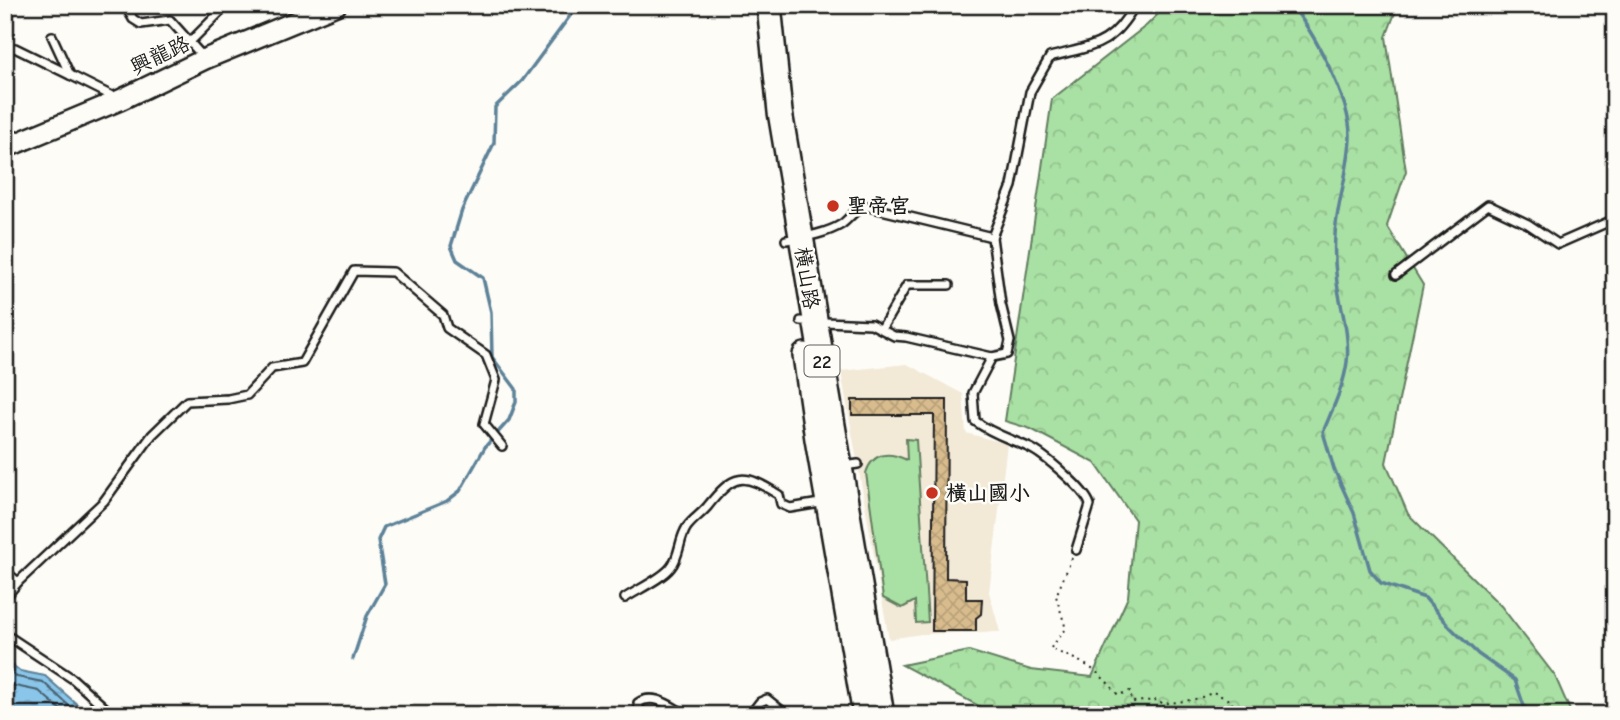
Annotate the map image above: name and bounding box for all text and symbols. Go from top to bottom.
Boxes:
street label: 興龍路 [126,31,194,79]
place label: 聖帝宮 [847,194,910,218]
marker: 聖帝宮 [825,198,841,214]
street label: 橫山路 [790,245,824,311]
road number: 22 [804,346,840,376]
place label: 橫山國小 [946,481,1030,505]
marker: 橫山國小 [924,485,940,501]

